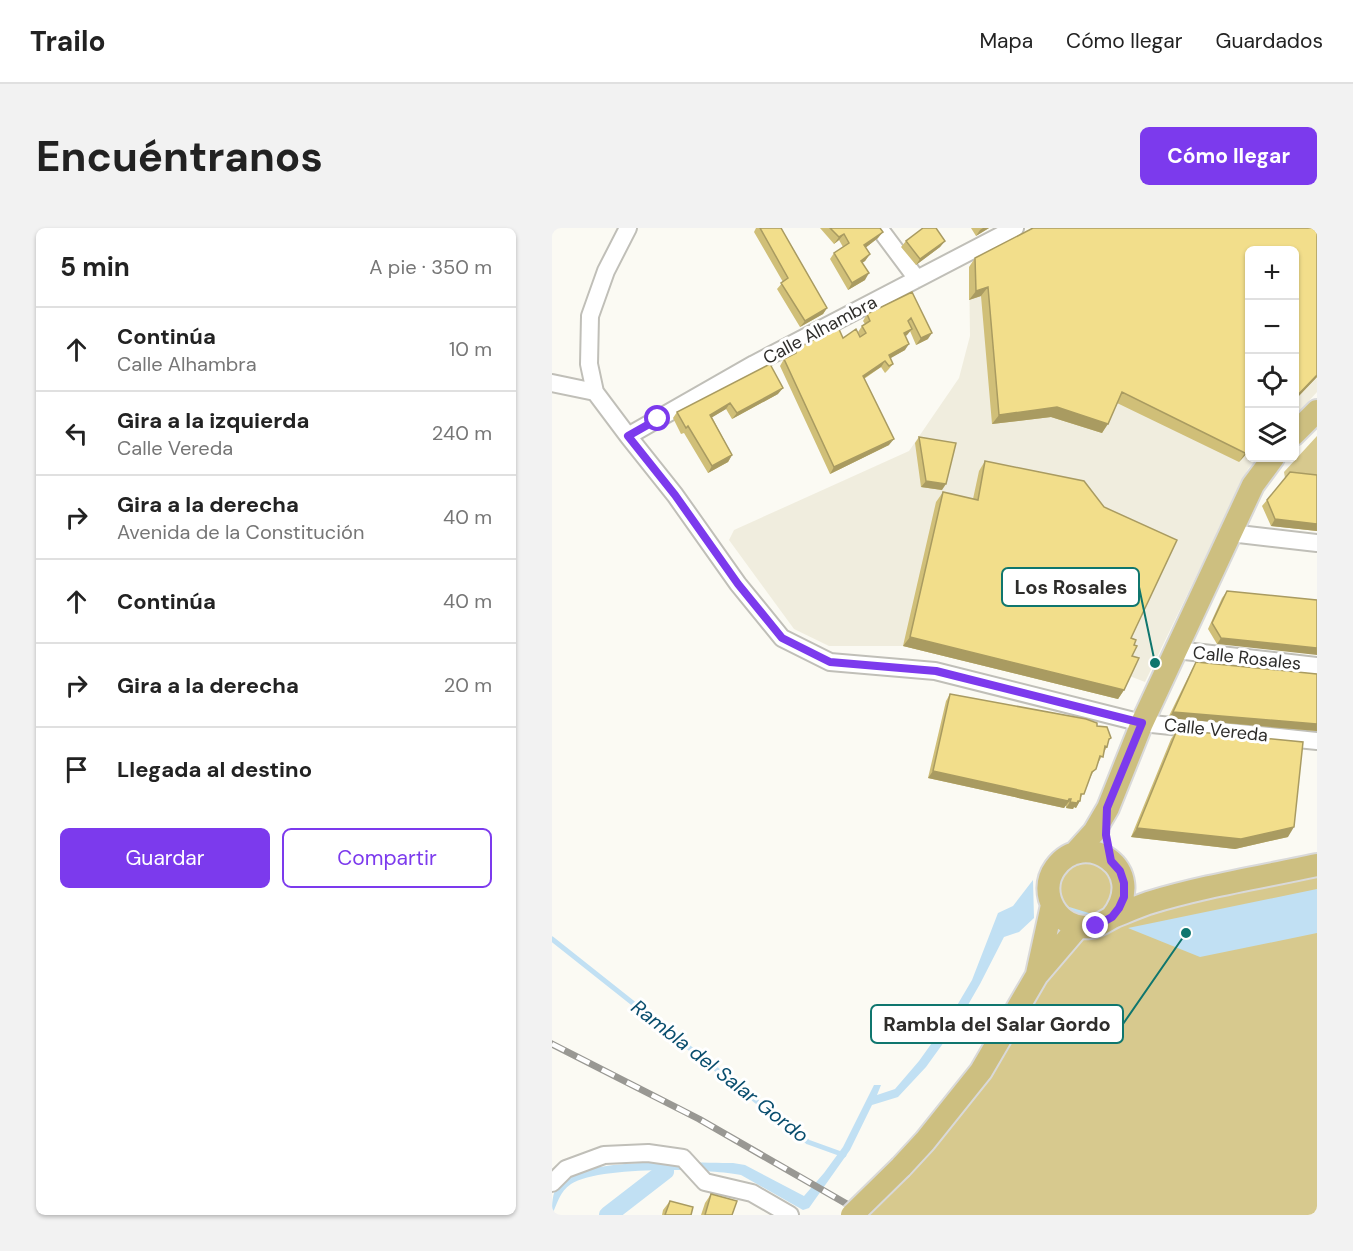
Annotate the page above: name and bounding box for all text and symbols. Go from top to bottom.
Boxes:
text: Trailo [30,23,106,60]
text: Mapa [979,27,1033,55]
text: Cómo llegar [1066,27,1183,55]
text: Guardados [1216,27,1323,55]
button: Cómo llegar [1140,127,1317,185]
text: Encuéntranos [36,129,323,184]
map controls [1245,246,1299,462]
button: + [1245,246,1299,300]
text: 5 min [60,250,130,284]
text: A pie · 350 m [369,254,492,280]
street label: Calle Alhambra [759,290,881,370]
button: − [1245,300,1299,354]
text: Continúa [117,322,216,351]
icon: ahead [60,333,93,366]
text: 10 m [449,336,492,362]
text: Calle Alhambra [117,351,257,377]
button: locate [1245,354,1299,408]
route start [644,405,670,431]
text: Gira a la izquierda [117,406,309,435]
button: layers [1245,408,1299,462]
icon: left [60,417,93,450]
text: 240 m [432,420,492,446]
text: Calle Vereda [117,435,233,461]
text: Gira a la derecha [117,490,299,519]
icon: right [60,501,93,534]
text: 40 m [443,504,492,530]
text: Avenida de la Constitución [117,519,364,545]
callout: Los Rosales [1002,568,1139,606]
text: Los Rosales [1015,574,1127,600]
icon: ahead [60,585,93,618]
text: Continúa [117,587,216,616]
text: 40 m [443,588,492,614]
street label: Calle Rosales [1192,640,1302,676]
icon: right [60,669,93,702]
text: Gira a la derecha [117,671,299,700]
text: 20 m [444,672,492,698]
street label: Calle Vereda [1163,713,1269,747]
icon: arrive [60,753,93,786]
text: Llegada al destino [117,755,312,784]
button: Guardar [60,828,270,888]
button: Compartir [282,828,492,888]
route end [1082,912,1108,938]
water label: Rambla del Salar Gordo [626,994,814,1148]
callout: Rambla del Salar Gordo [871,1005,1123,1043]
text: Rambla del Salar Gordo [883,1011,1111,1037]

